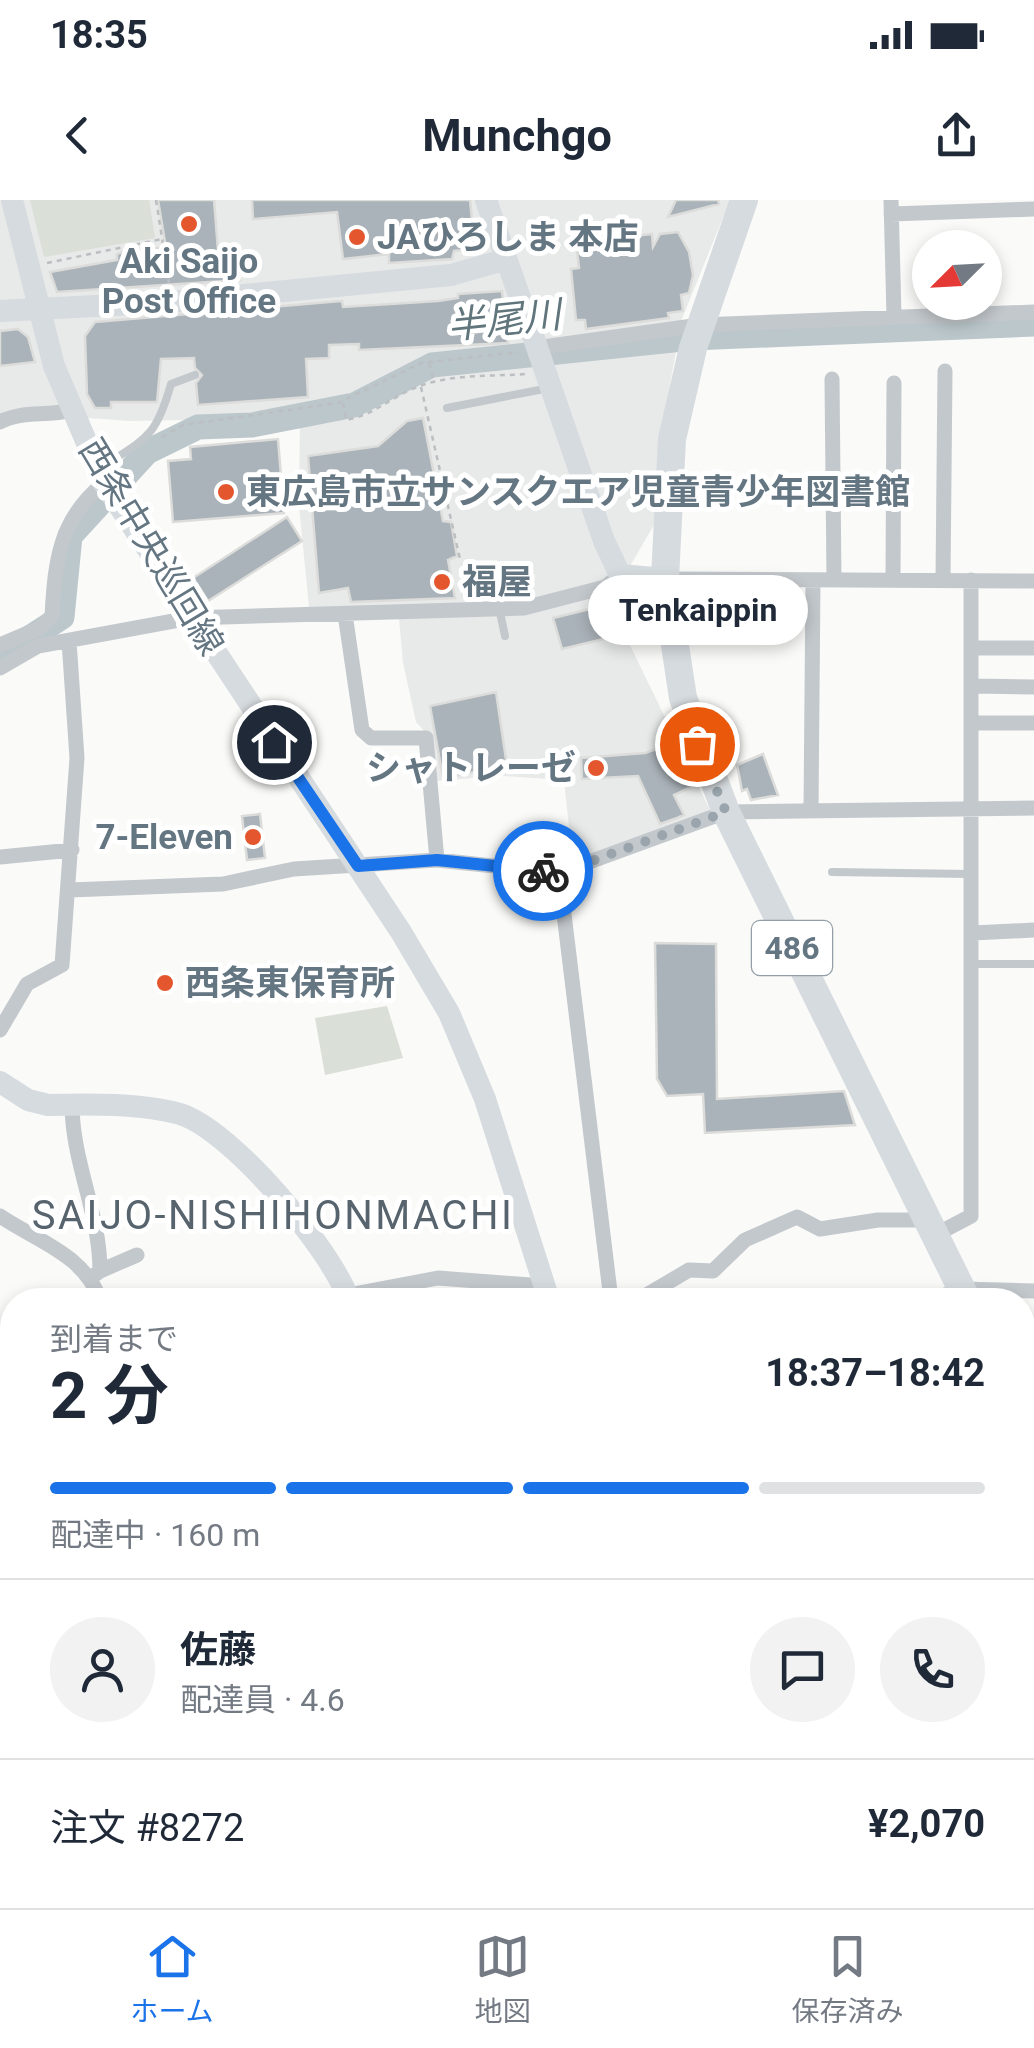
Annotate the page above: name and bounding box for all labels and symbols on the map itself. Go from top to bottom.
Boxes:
marker: Aki Saijo Post Office [178,213,200,235]
place label: JAひろしま 本店 [377,217,638,258]
marker: JAひろしま 本店 [346,226,368,248]
north arrow [912,230,1002,320]
place label: Aki Saijo Post Office [102,241,276,322]
water label: 半尾川 [445,292,567,348]
street label: 西条中央巡回線 [70,431,232,663]
place label: 東広島市立サンスクエア児童青少年図書館 [246,472,910,513]
marker: 東広島市立サンスクエア児童青少年図書館 [215,481,237,503]
place label: 福屋 [462,562,532,603]
marker: 福屋 [431,571,453,593]
callout: Tenkaippin [587,574,807,644]
pin [232,700,317,785]
pin [655,702,740,787]
place label: シャトレーゼ [366,748,576,789]
marker: シャトレーゼ [585,757,607,779]
place label: 7-Eleven [95,817,233,858]
courier [493,821,593,921]
marker: 7-Eleven [242,826,264,848]
road number: 486 [752,921,832,975]
place label: 西条東保育所 [185,963,395,1004]
marker: 西条東保育所 [154,972,176,994]
district label: SAIJO-NISHIHONMACHI [32,1192,514,1239]

